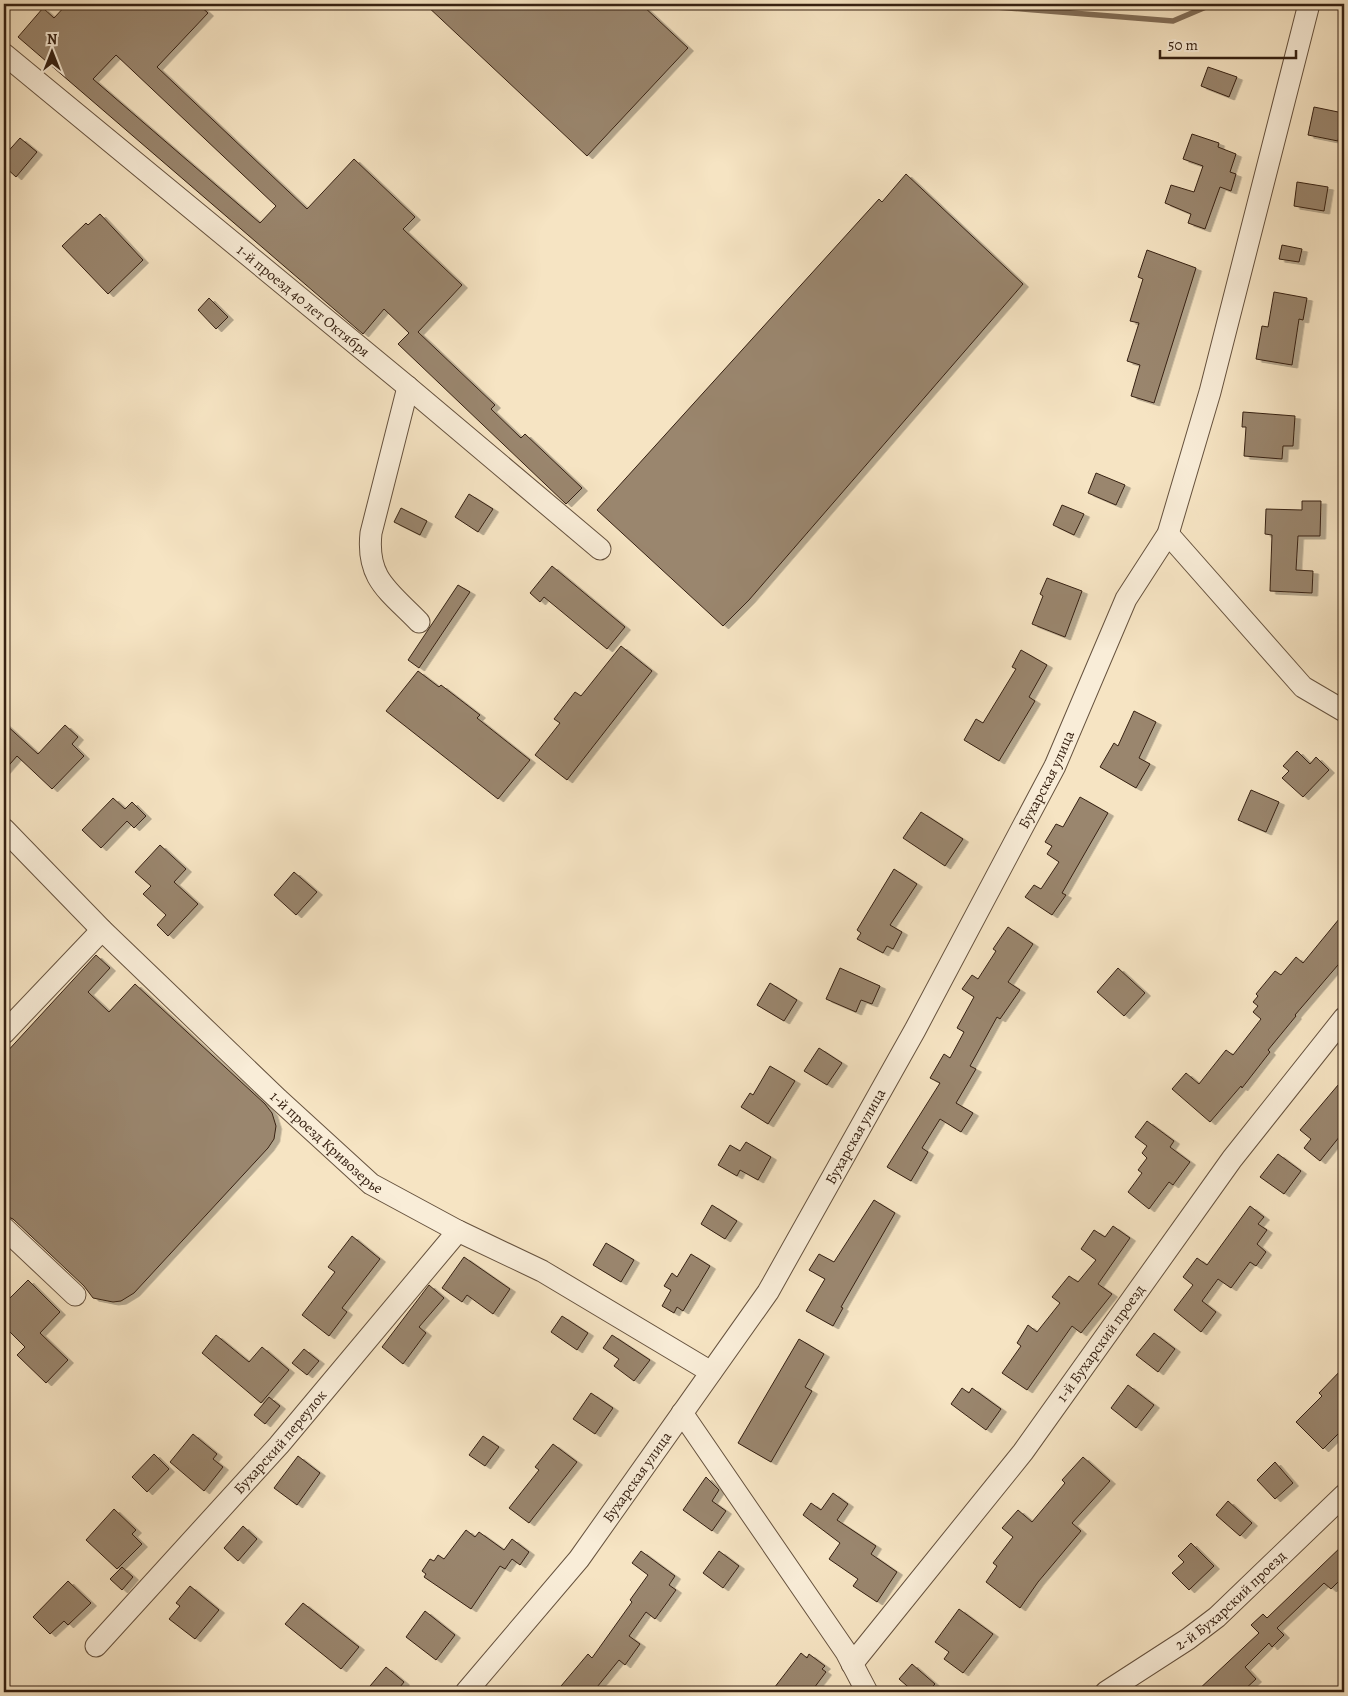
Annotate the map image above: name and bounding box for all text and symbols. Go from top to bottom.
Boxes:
north arrow [28,28,78,78]
scale bar [1160,28,1297,60]
text: N [47,30,57,49]
text: 50 m [1168,35,1198,55]
street label: 1-й проезд 40 лет Октября [233,240,374,362]
street label: Бухарская улица [1014,727,1079,832]
street label: Бухарская улица [820,1085,890,1188]
street label: 1-й проезд Кривозерье [266,1087,386,1199]
street label: 1-й Бухарский проезд [1052,1280,1149,1406]
street label: Бухарский переулок [229,1385,331,1498]
street label: Бухарская улица [598,1427,676,1526]
street label: 2-й Бухарский проезд [1171,1546,1290,1655]

